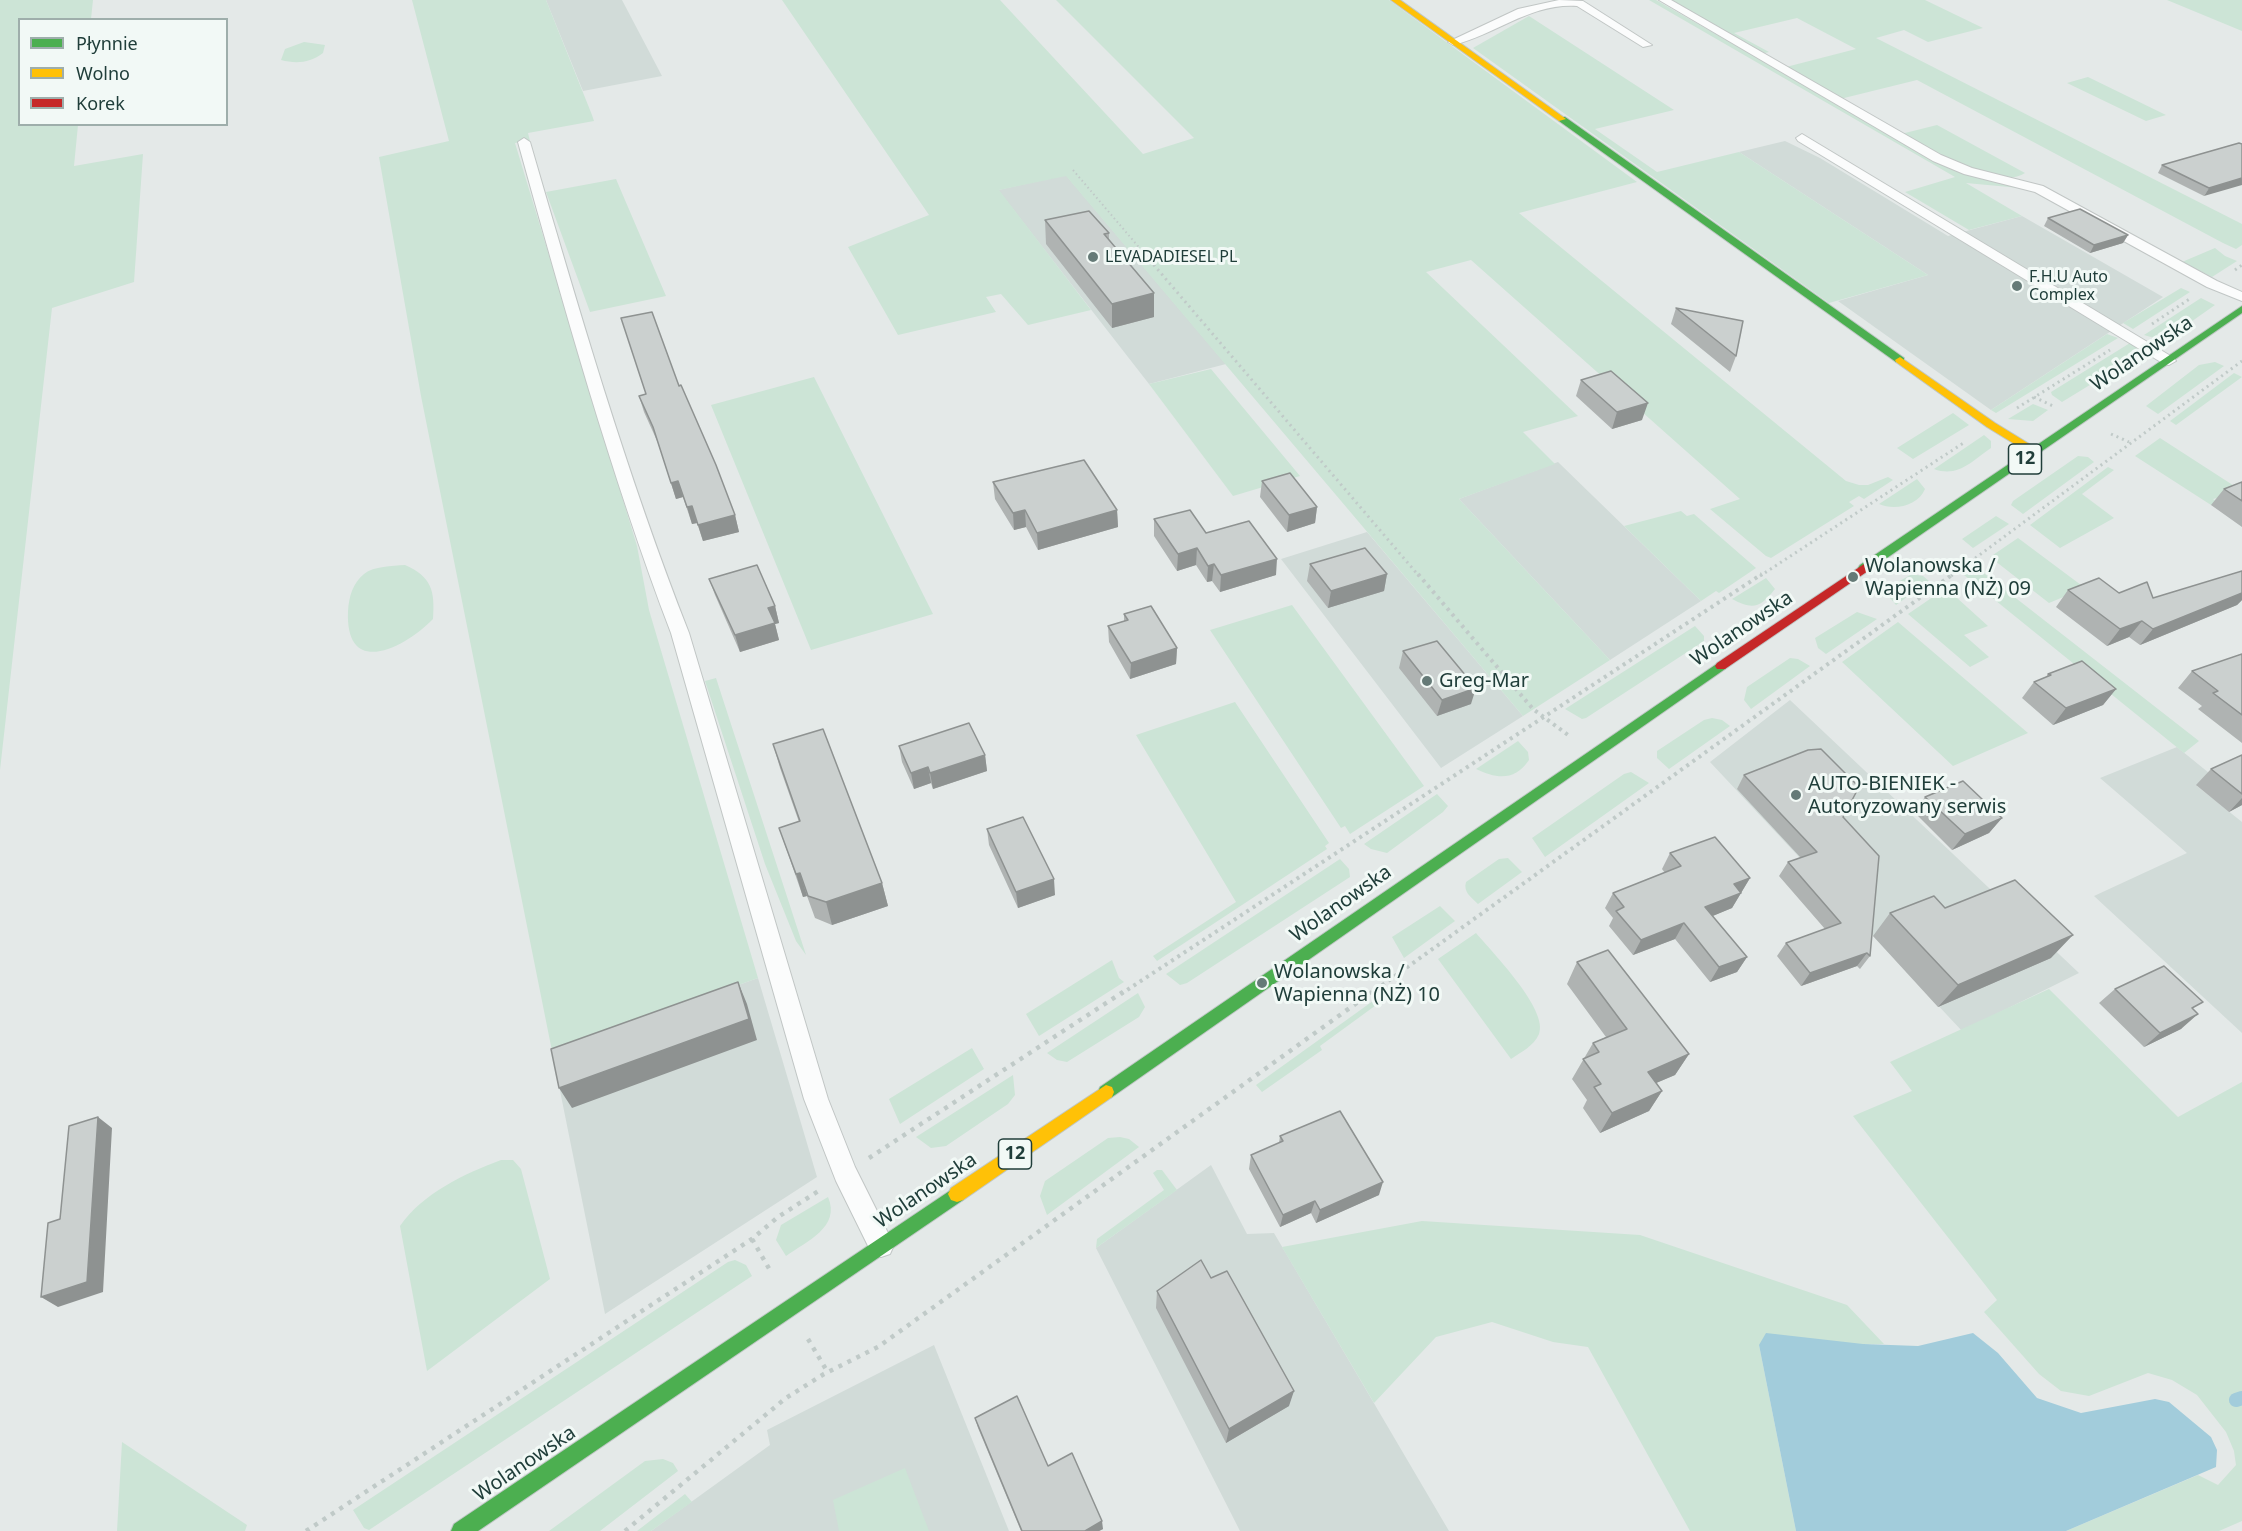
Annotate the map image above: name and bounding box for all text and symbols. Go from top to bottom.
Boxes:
legend [18,18,228,126]
text: Płynnie [76,31,138,55]
text: Wolno [76,61,130,85]
text: Korek [76,91,125,115]
place label: LEVADADIESEL PL [1105,247,1237,267]
marker: LEVADADIESEL PL [1086,250,1100,264]
place label: F.H.U Auto Complex [2029,267,2108,305]
marker: F.H.U Auto Complex [2010,279,2024,293]
street label: Wolanowska [2086,311,2198,397]
road number: 12 [2008,444,2042,474]
place label: Wolanowska / Wapienna (NŻ) 09 [1865,554,2031,601]
marker: Wolanowska / Wapienna (NŻ) 09 [1846,570,1860,584]
street label: Wolanowska [1686,586,1798,672]
place label: Greg-Mar [1439,669,1529,693]
marker: Greg-Mar [1420,674,1434,688]
place label: AUTO-BIENIEK - Autoryzowany serwis [1808,772,2006,819]
marker: AUTO-BIENIEK - Autoryzowany serwis [1789,788,1803,802]
street label: Wolanowska [1286,860,1396,948]
place label: Wolanowska / Wapienna (NŻ) 10 [1274,960,1440,1007]
marker: Wolanowska / Wapienna (NŻ) 10 [1255,976,1269,990]
road number: 12 [998,1139,1032,1169]
street label: Wolanowska [870,1148,982,1234]
street label: Wolanowska [469,1421,581,1507]

